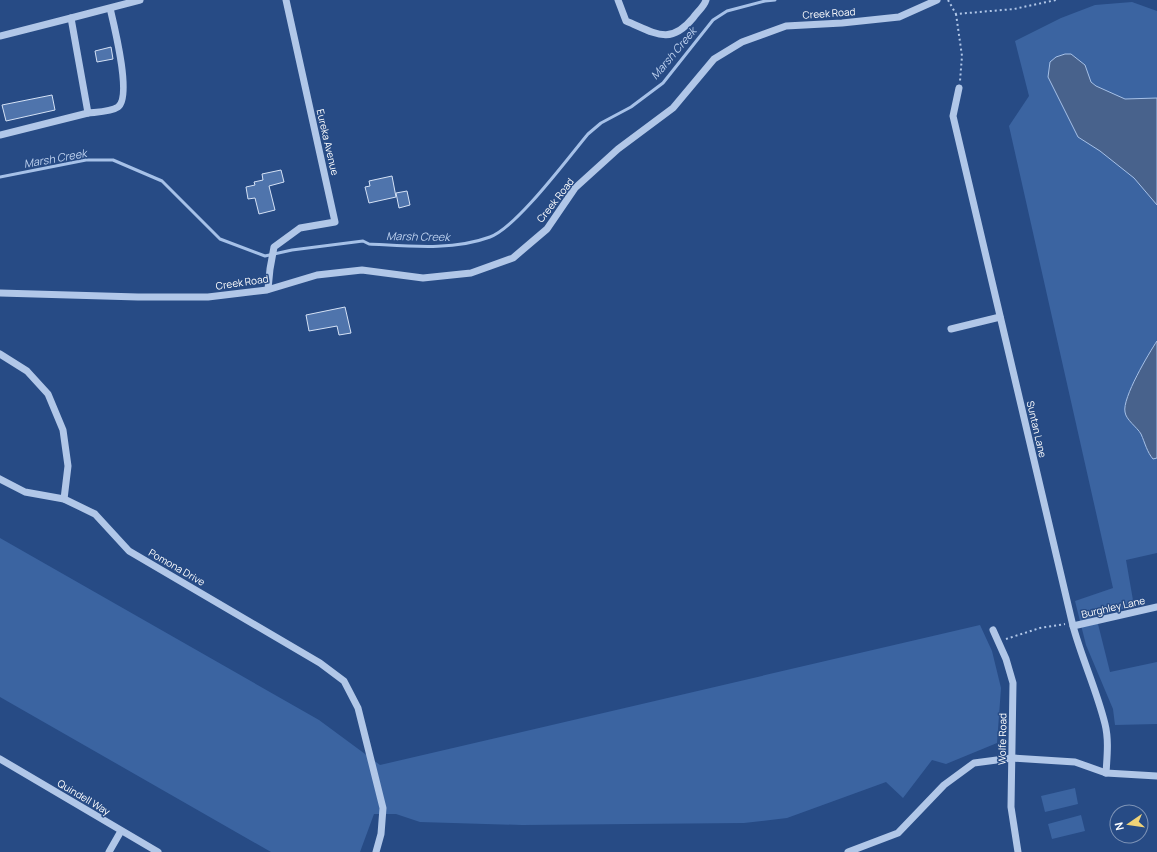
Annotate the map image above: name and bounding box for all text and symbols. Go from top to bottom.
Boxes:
street label: Creek Road [802,4,856,22]
water label: Marsh Creek [647,23,700,82]
street label: Eureka Avenue [314,107,342,177]
water label: Marsh Creek [22,145,89,171]
street label: Creek Road [533,175,577,225]
water label: Marsh Creek [386,228,451,244]
street label: Creek Road [215,271,269,293]
street label: Suntan Lane [1024,399,1050,459]
street label: Pomona Drive [146,545,208,589]
street label: Burghley Lane [1080,593,1146,621]
street label: Wolfe Road [995,713,1009,765]
street label: Quindell Way [55,776,114,819]
north arrow [1109,804,1149,844]
text: N [1111,821,1127,832]

